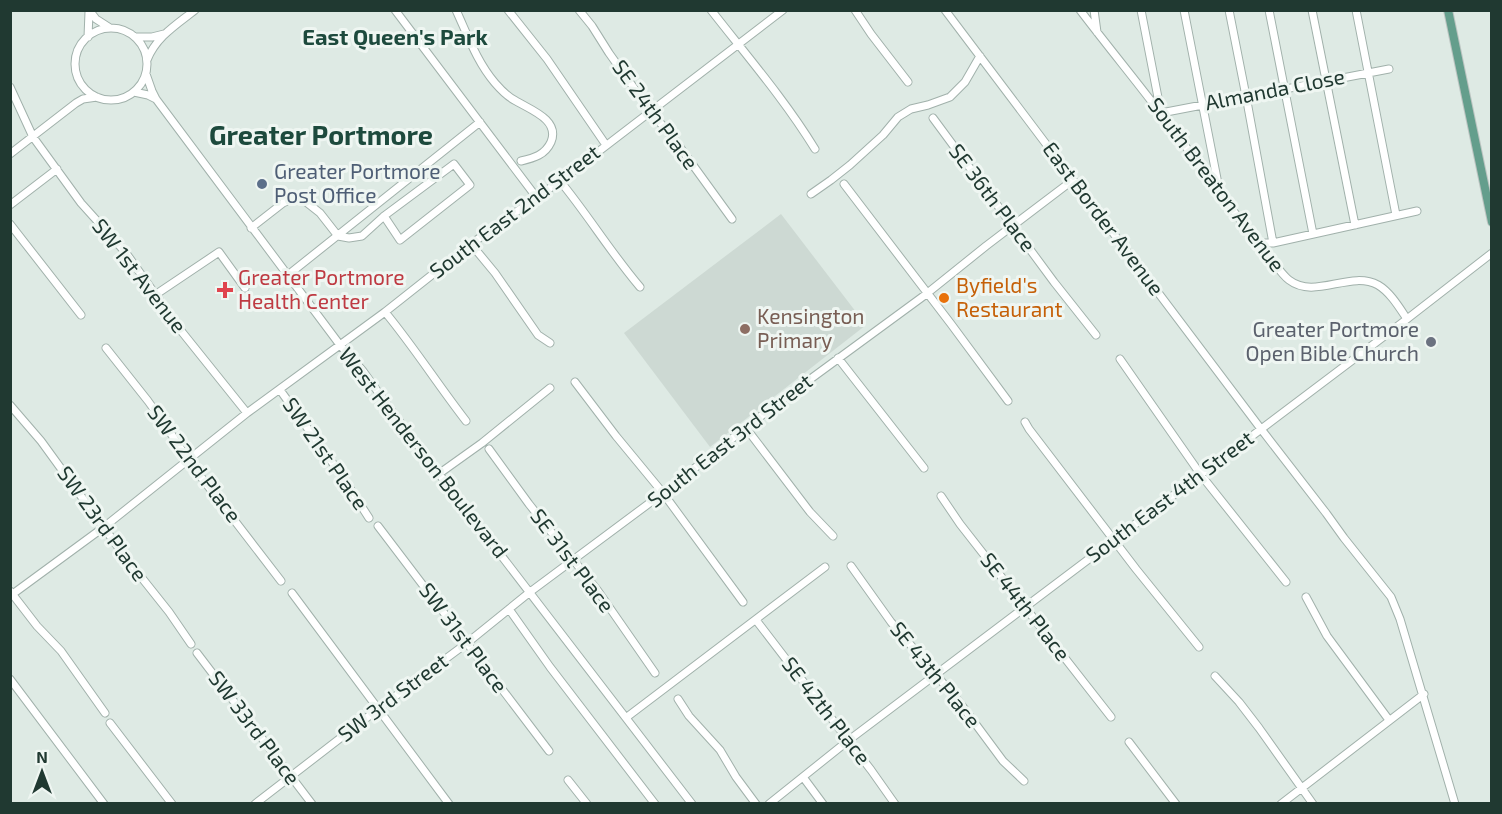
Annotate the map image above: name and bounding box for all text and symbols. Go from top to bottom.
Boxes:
district label: East Queen's Park [302,23,488,50]
street label: SE 24th Place [608,54,704,174]
street label: Almanda Close [1203,63,1347,114]
street label: South Breaton Avenue [1144,92,1291,276]
district label: Greater Portmore [209,118,433,150]
street label: East Border Avenue [1038,136,1170,300]
street label: SE 36th Place [945,138,1042,256]
street label: South East 2nd Street [424,139,604,283]
place label: Greater Portmore Post Office [274,158,440,207]
marker: Greater Portmore Post Office [255,177,269,191]
street label: SW 1st Avenue [88,213,192,337]
place label: Greater Portmore Health Center [238,264,404,313]
place label: Byfield's Restaurant [956,272,1062,321]
marker: Greater Portmore Health Center [216,281,234,299]
marker: Byfield's Restaurant [937,291,951,305]
place label: Kensington Primary [757,303,865,352]
place label: Greater Portmore Open Bible Church [1245,316,1419,365]
marker: Kensington Primary [738,322,752,336]
marker: Greater Portmore Open Bible Church [1424,335,1438,349]
street label: West Henderson Boulevard [334,342,514,562]
street label: South East 3rd Street [642,368,816,512]
street label: SW 21st Place [278,392,374,514]
street label: SW 22nd Place [143,400,247,527]
street label: South East 4th Street [1080,425,1258,567]
street label: SW 23rd Place [53,461,153,585]
street label: SE 31st Place [526,503,620,617]
street label: SE 44th Place [976,547,1076,665]
street label: SW 31st Place [415,577,514,697]
street label: SE 43th Place [886,616,987,732]
street label: SW 3rd Street [332,647,452,746]
street label: SE 42th Place [778,651,877,769]
street label: SW 33rd Place [204,665,306,789]
north arrow [12,742,72,802]
text: N [36,747,48,766]

